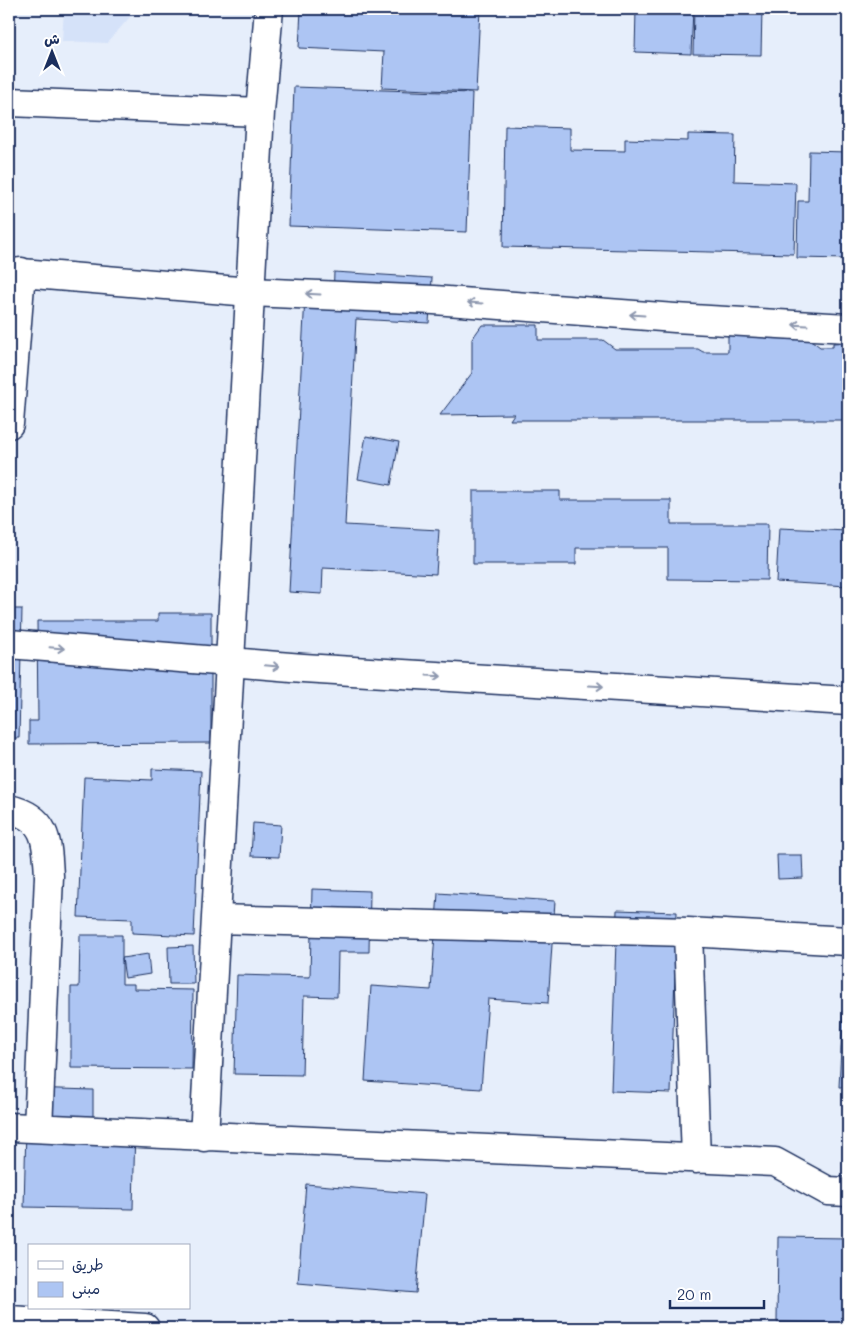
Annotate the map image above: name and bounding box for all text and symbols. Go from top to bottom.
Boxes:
north arrow [28,28,78,78]
text: ش [44,29,60,48]
one-way arrow [305,290,321,299]
one-way arrow [468,298,484,308]
one-way arrow [630,311,646,320]
one-way arrow [792,321,808,330]
one-way arrow [49,643,65,652]
one-way arrow [263,661,279,670]
one-way arrow [425,672,441,681]
one-way arrow [588,681,604,690]
legend [28,1244,190,1310]
text: طريق [72,1254,104,1274]
scale bar [670,1277,763,1309]
text: مبنى [72,1278,100,1299]
text: 20 m [677,1284,711,1304]

